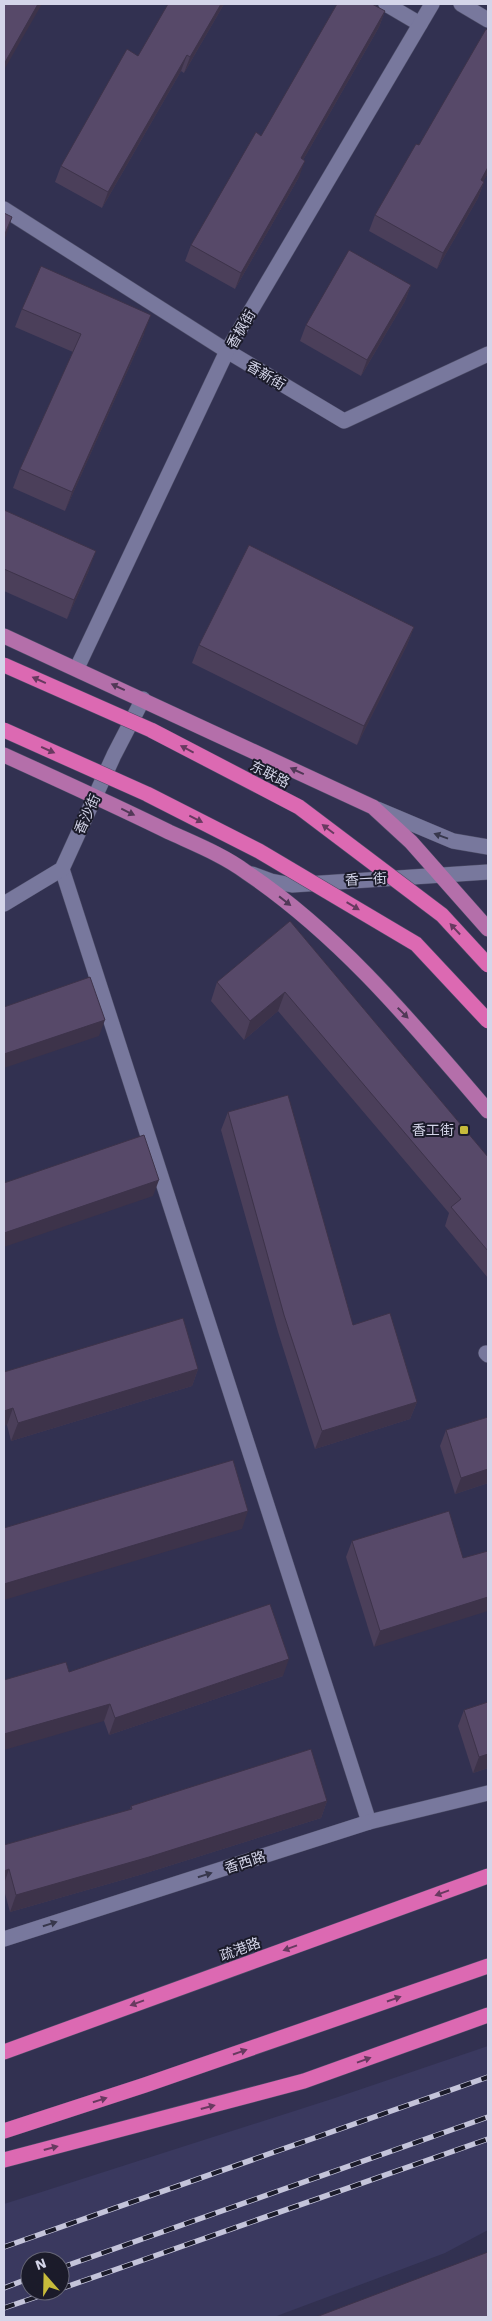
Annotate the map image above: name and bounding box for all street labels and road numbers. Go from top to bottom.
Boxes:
street label: 香枫街 [224,307,258,351]
street label: 香新街 [244,357,288,393]
street label: 东联路 [248,757,292,791]
street label: 香沙街 [71,792,103,836]
street label: 香一街 [345,870,387,888]
street label: 香西路 [223,1848,267,1876]
street label: 疏港路 [218,1934,262,1964]

